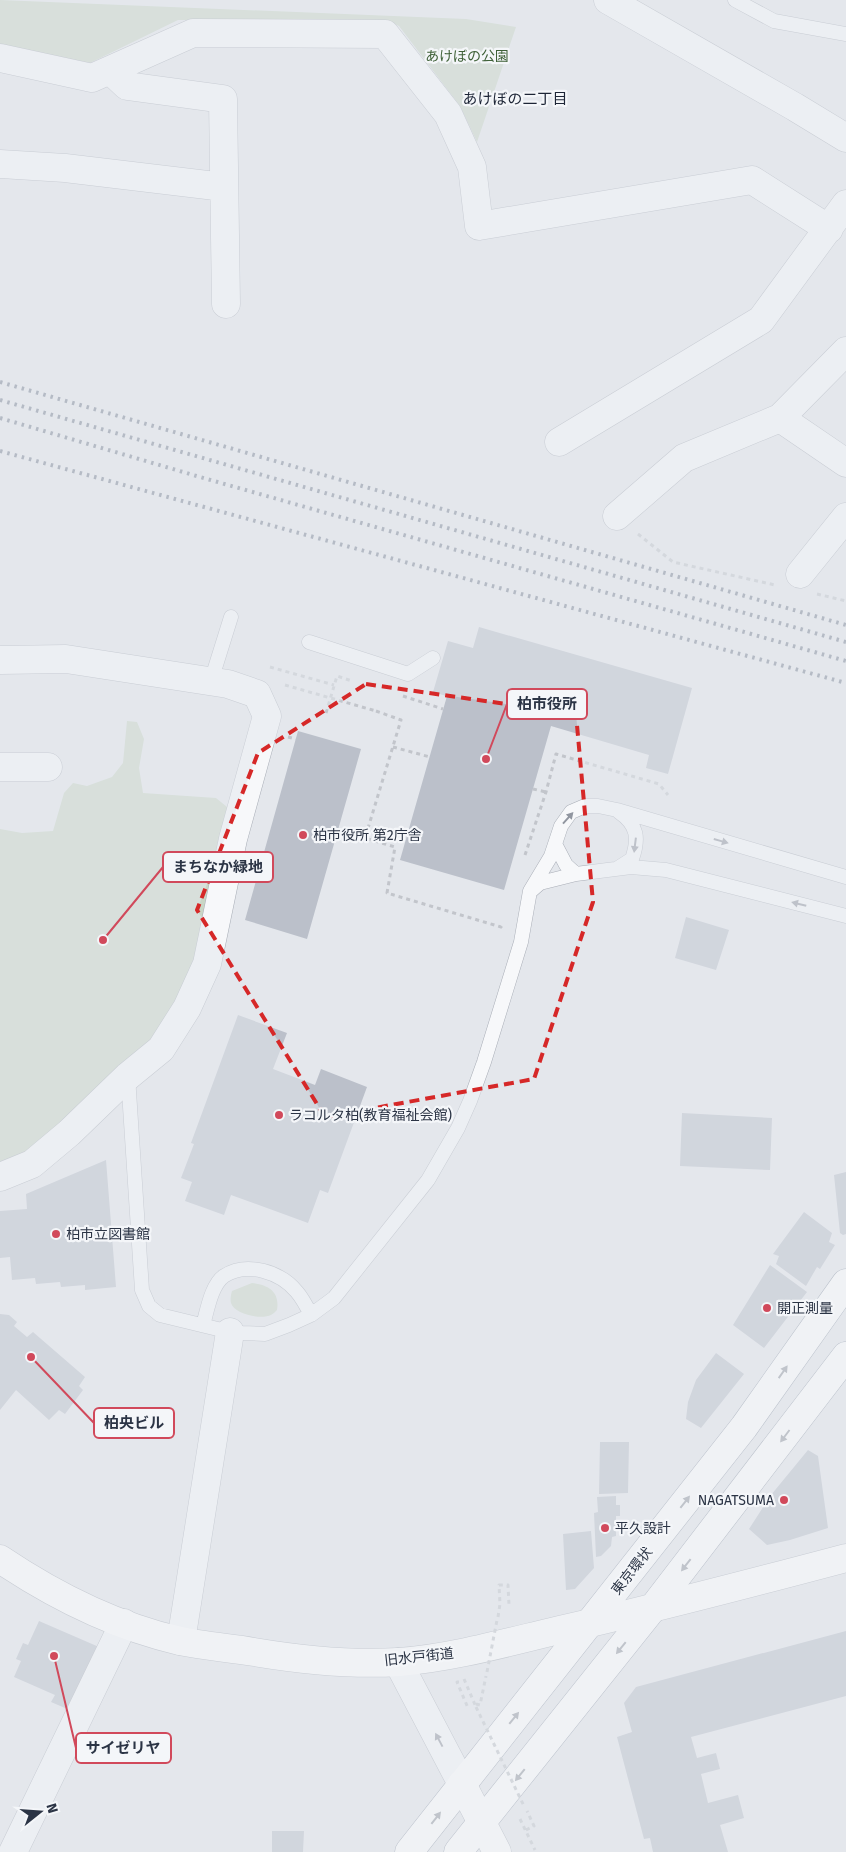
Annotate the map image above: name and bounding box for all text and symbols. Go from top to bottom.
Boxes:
park label: あけぼの公園 [425,48,509,65]
district label: あけぼの二丁目 [462,90,568,108]
callout: 柏市役所 [507,689,587,719]
text: 柏市役所 [517,695,577,713]
one-way arrow [562,812,574,824]
place label: 柏市役所 第2庁舎 [313,827,422,844]
marker: 柏市役所 第2庁舎 [297,829,309,841]
one-way arrow [631,837,639,853]
one-way arrow [714,837,729,845]
callout: まちなか緑地 [163,852,273,882]
text: まちなか緑地 [173,858,263,876]
one-way arrow [791,900,806,908]
place label: ラコルタ柏(教育福祉会館) [289,1107,452,1124]
marker: ラコルタ柏(教育福祉会館) [273,1109,285,1121]
place label: 柏市立図書館 [66,1226,150,1243]
marker: 柏市立図書館 [50,1228,62,1240]
place label: 開正測量 [777,1300,833,1317]
marker: 開正測量 [761,1302,773,1314]
one-way arrow [777,1366,788,1379]
callout: 柏央ビル [94,1408,174,1438]
text: 柏央ビル [104,1414,164,1432]
one-way arrow [780,1429,790,1443]
place label: NAGATSUMA [698,1492,774,1509]
marker: NAGATSUMA [778,1494,790,1506]
one-way arrow [680,1495,690,1509]
place label: 平久設計 [615,1520,671,1537]
marker: 平久設計 [599,1522,611,1534]
street label: 東京環状 [608,1544,656,1598]
one-way arrow [680,1558,691,1571]
one-way arrow [616,1641,627,1654]
street label: 旧水戸街道 [383,1645,455,1669]
one-way arrow [509,1712,520,1725]
callout: サイゼリヤ [76,1733,171,1763]
one-way arrow [435,1733,443,1748]
text: サイゼリヤ [85,1739,161,1757]
one-way arrow [515,1768,526,1781]
north arrow [15,1787,65,1837]
text: N [42,1801,61,1815]
one-way arrow [430,1812,441,1825]

